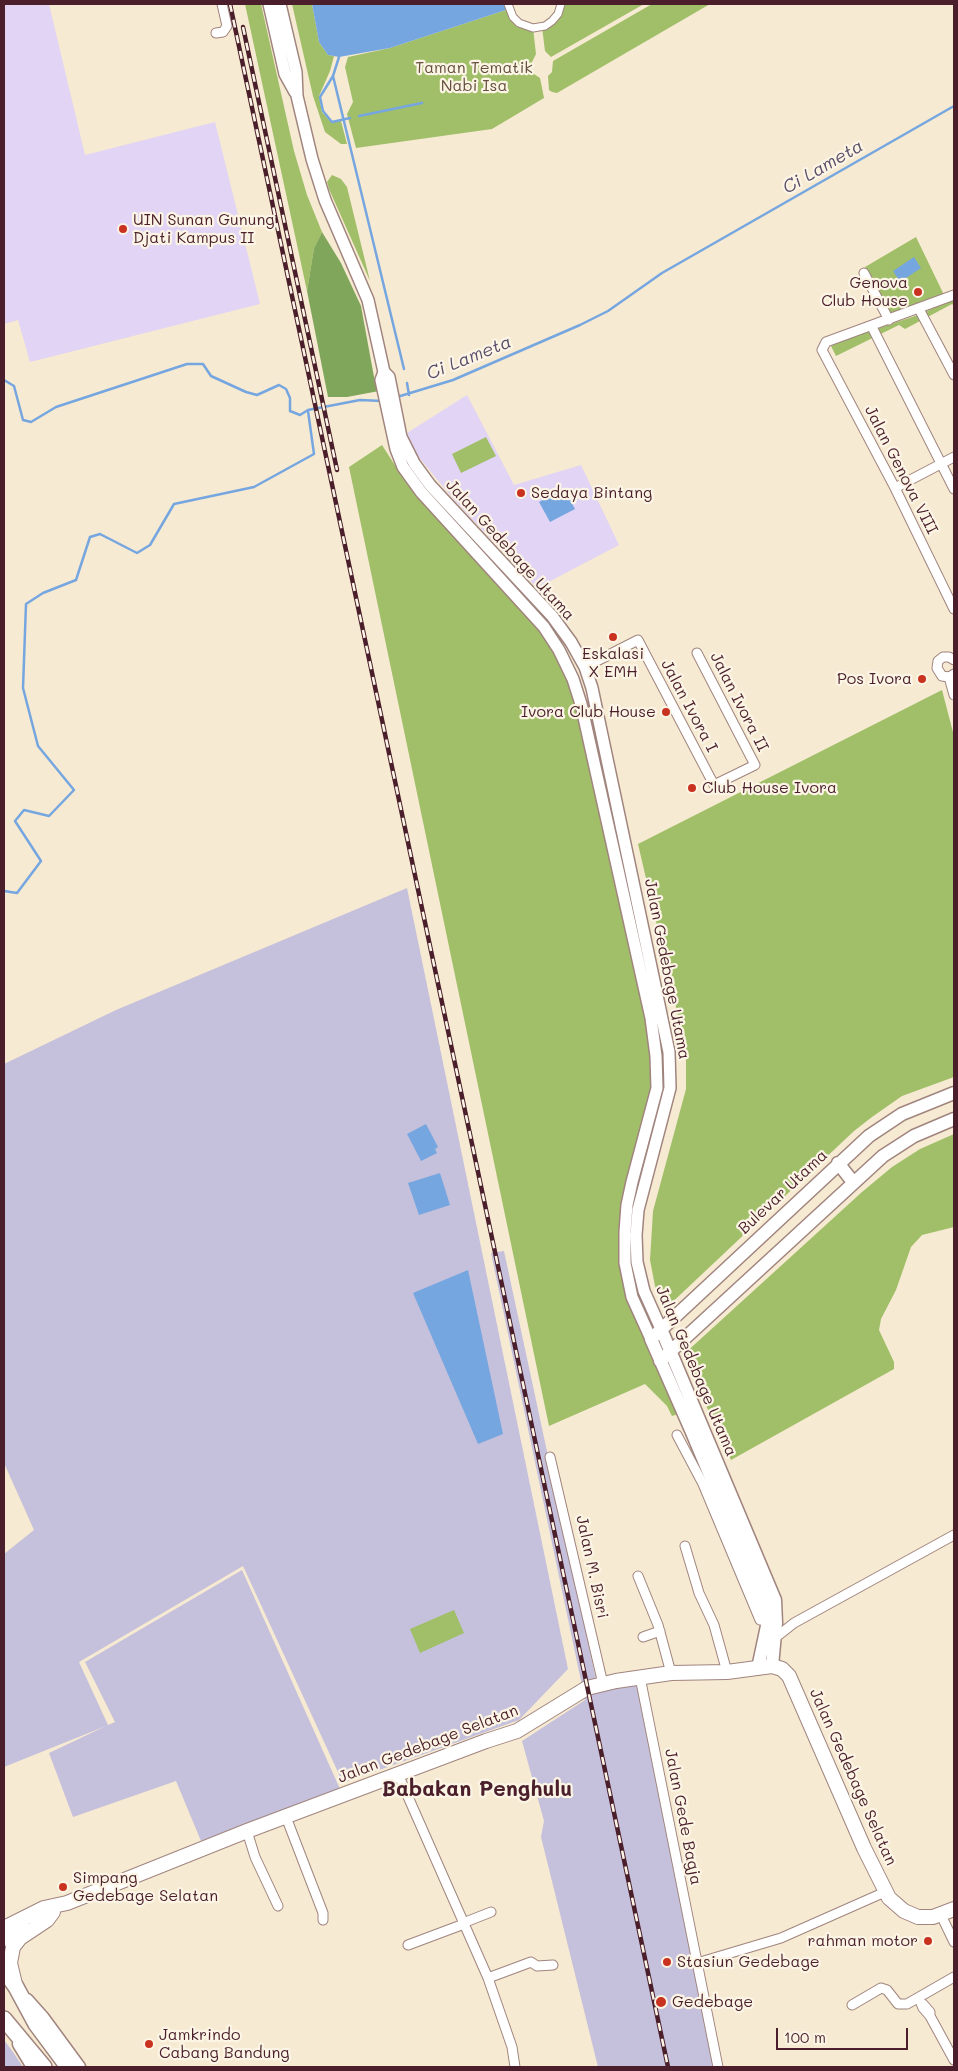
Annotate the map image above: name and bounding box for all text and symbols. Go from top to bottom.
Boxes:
park label: Taman Tematik Nabi Isa [415,58,533,96]
water label: Ci Lameta [779,135,867,199]
place label: UIN Sunan Gunung Djati Kampus II [133,210,275,248]
marker: UIN Sunan Gunung Djati Kampus II [117,223,129,235]
place label: Genova Club House [821,273,908,311]
marker: Genova Club House [912,286,924,298]
water label: Ci Lameta [423,331,515,385]
street label: Jalan Genova VIII [860,403,942,537]
street label: Jalan Gedebage Utama [442,475,578,625]
place label: Sedaya Bintang [531,483,652,503]
marker: Sedaya Bintang [515,487,527,499]
marker: Eskalasi X EMH [607,631,619,643]
place label: Eskalasi X EMH [582,644,644,682]
street label: Jalan Ivora II [706,649,772,755]
street label: Jalan Ivora I [657,657,721,755]
place label: Pos Ivora [837,669,912,689]
marker: Pos Ivora [916,673,928,685]
place label: Ivora Club House [521,702,656,722]
marker: Ivora Club House [660,706,672,718]
place label: Club House Ivora [702,778,837,798]
marker: Club House Ivora [686,782,698,794]
street label: Jalan Gedebage Utama [640,877,694,1061]
street label: Bulevar Utama [735,1146,831,1238]
street label: Jalan Gedebage Utama [651,1283,741,1459]
street label: Jalan M. Bisri [572,1514,612,1620]
street label: Jalan Gedebage Selatan [805,1686,901,1868]
street label: Jalan Gedebage Selatan [335,1701,521,1787]
street label: Jalan Gede Bagja [660,1747,706,1887]
district label: Babakan Penghulu [382,1777,572,1803]
place label: Simpang Gedebage Selatan [73,1868,218,1906]
marker: Simpang Gedebage Selatan [57,1881,69,1893]
place label: rahman motor [807,1931,918,1951]
marker: rahman motor [922,1935,934,1947]
place label: Stasiun Gedebage [677,1952,820,1972]
marker: Stasiun Gedebage [661,1956,673,1968]
place label: Gedebage [672,1992,753,2012]
marker: Gedebage [654,1995,668,2009]
scale bar [778,2018,910,2050]
place label: Jamkrindo Cabang Bandung [159,2025,290,2063]
text: 100 m [784,2027,826,2047]
marker: Jamkrindo Cabang Bandung [143,2038,155,2050]

